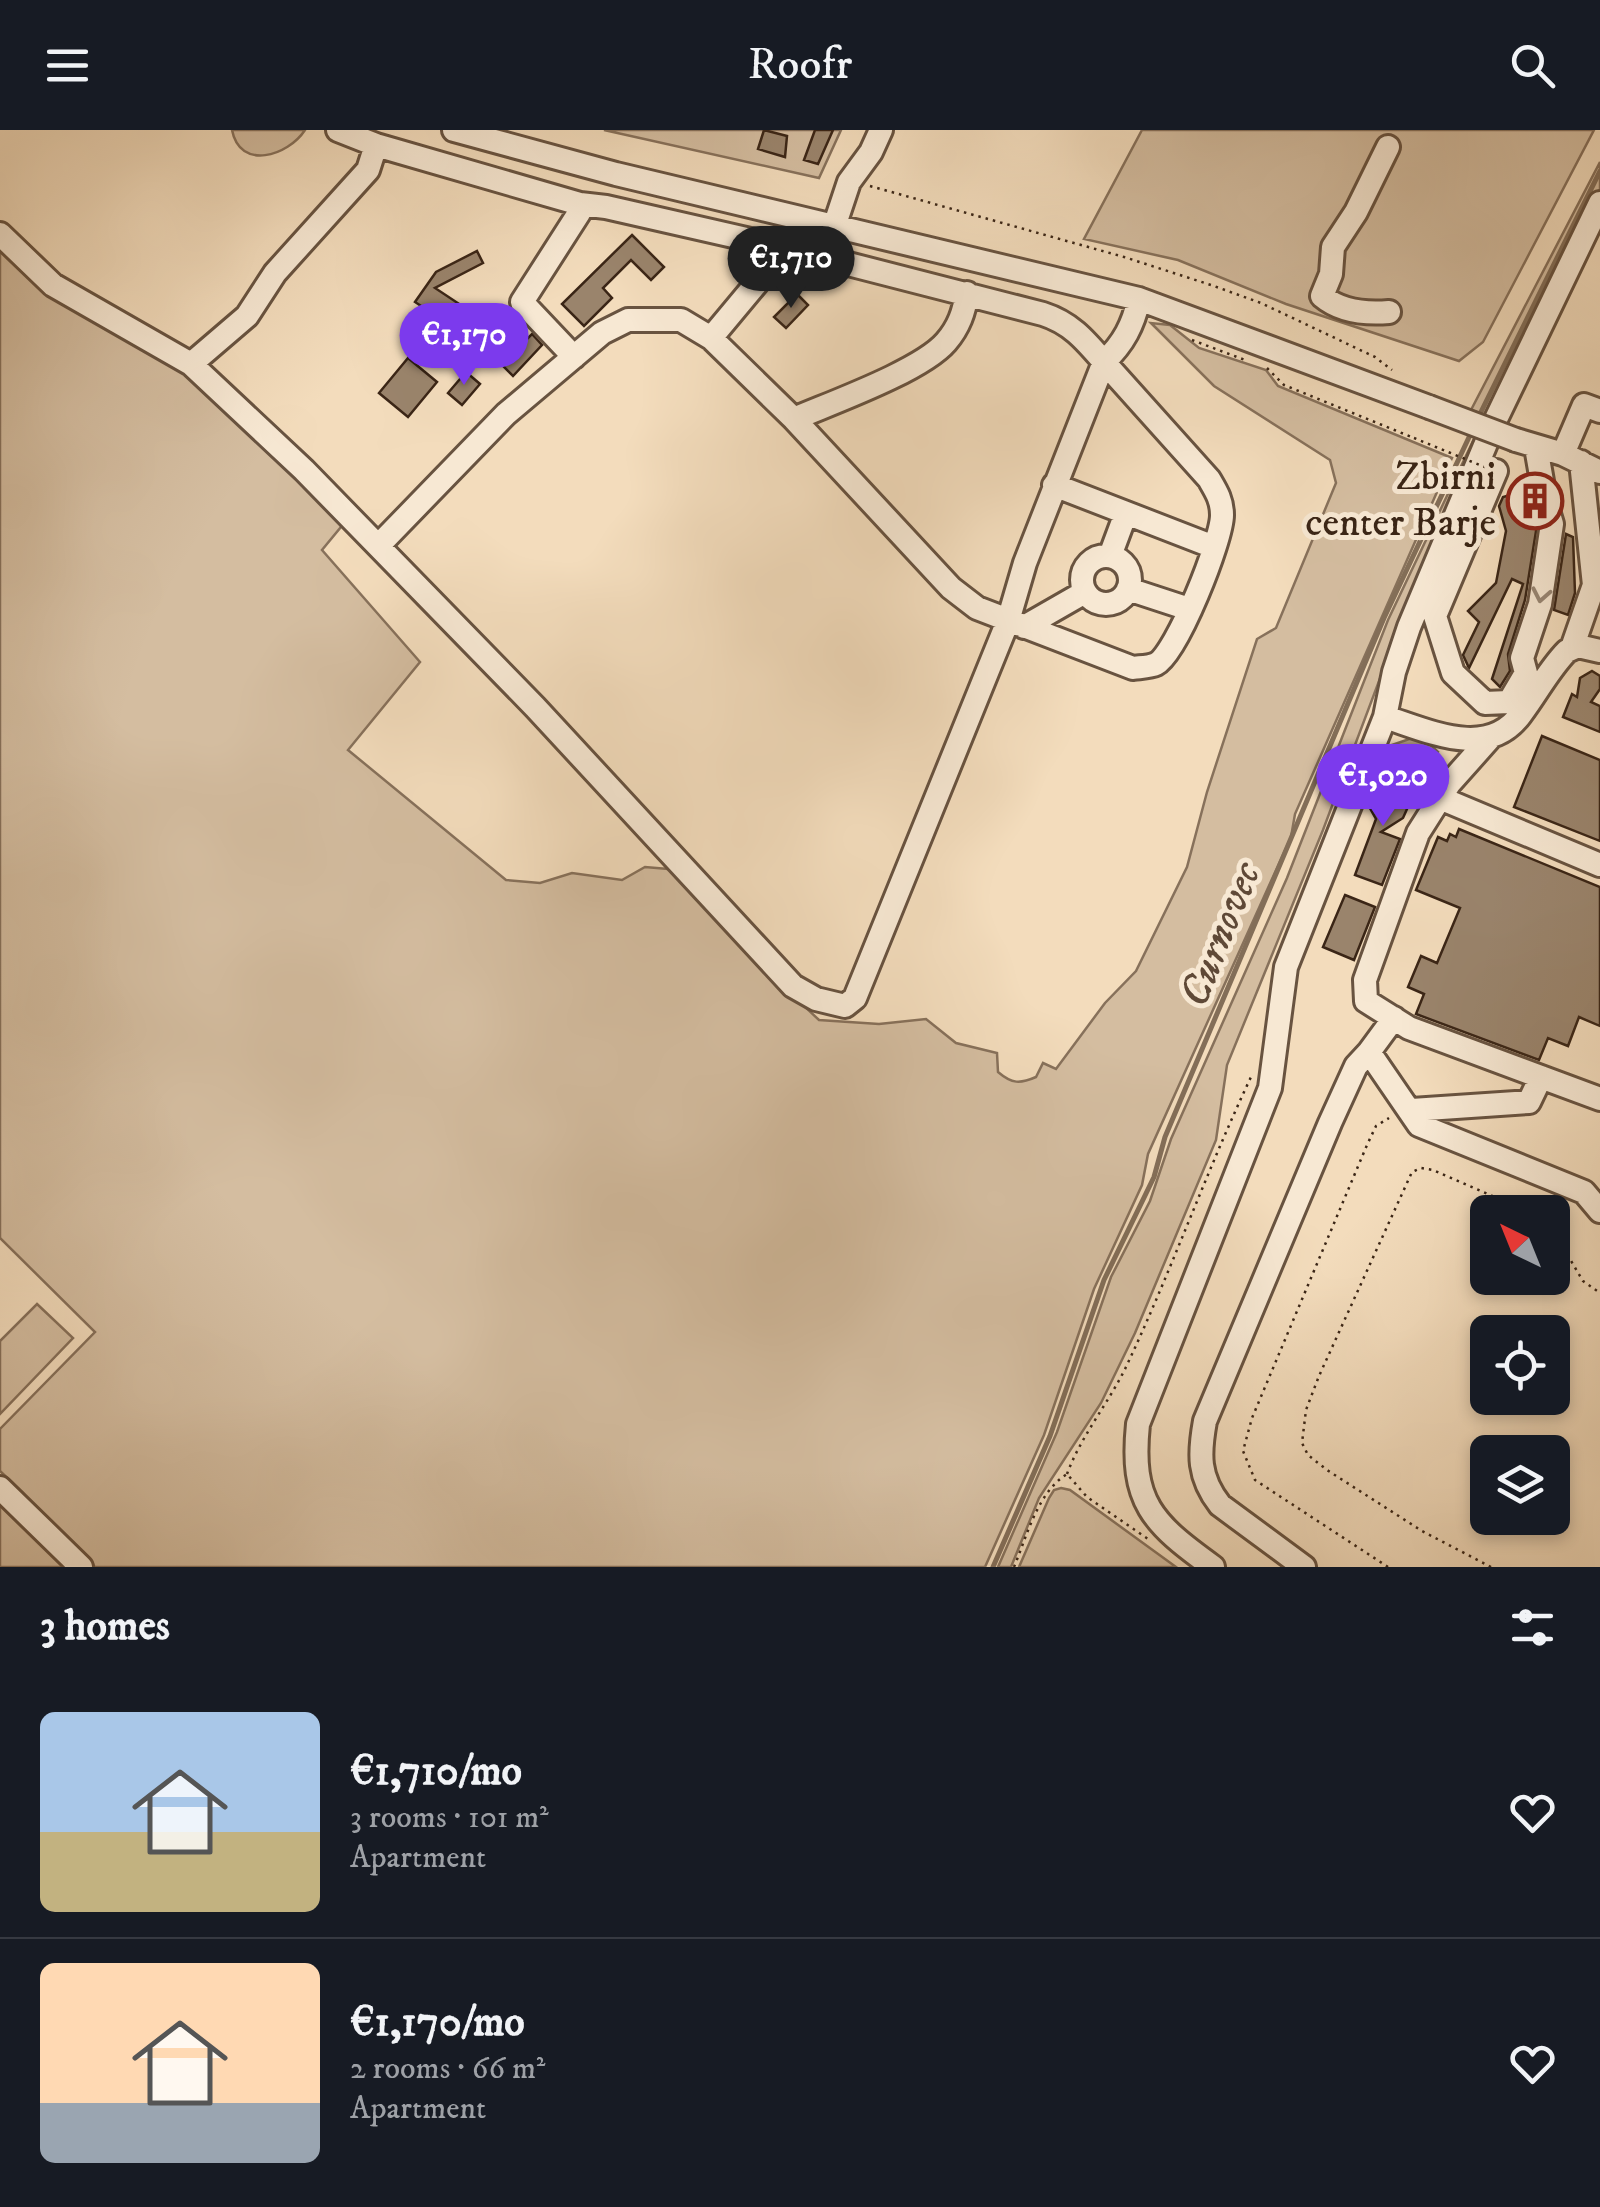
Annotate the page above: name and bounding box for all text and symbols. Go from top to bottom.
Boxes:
text: Roofr [748,37,852,93]
icon: menu [40,38,95,93]
icon: search [1505,38,1560,93]
pin: €1,710 [710,226,872,311]
text: €1,710 [750,238,832,278]
pin: €1,170 [383,303,545,388]
text: €1,170 [422,315,506,355]
place label: Zbirni center Barje [1305,453,1496,549]
building icon: Zbirni center Barje [1505,471,1565,531]
one-way arrow [1531,586,1552,603]
pin: €1,020 [1302,744,1464,829]
text: €1,020 [1338,756,1428,796]
water label: Curnovec [1169,854,1274,1015]
north arrow [1470,1195,1570,1295]
map controls [1470,1195,1570,1535]
button: locate [1470,1315,1570,1415]
button: layers [1470,1435,1570,1535]
icon: filters [1505,1600,1560,1655]
text: 3 homes [40,1601,170,1653]
text: €1,710/mo [350,1746,522,1798]
icon: home [120,1752,240,1872]
icon: heart [1505,1785,1560,1840]
text: 3 rooms · 101 m² [350,1798,549,1838]
text: Apartment [350,1838,486,1878]
text: €1,170/mo [350,1997,525,2049]
icon: home [120,2003,240,2123]
icon: heart [1505,2036,1560,2091]
text: 2 rooms · 66 m² [350,2049,545,2089]
text: Apartment [350,2089,486,2129]

